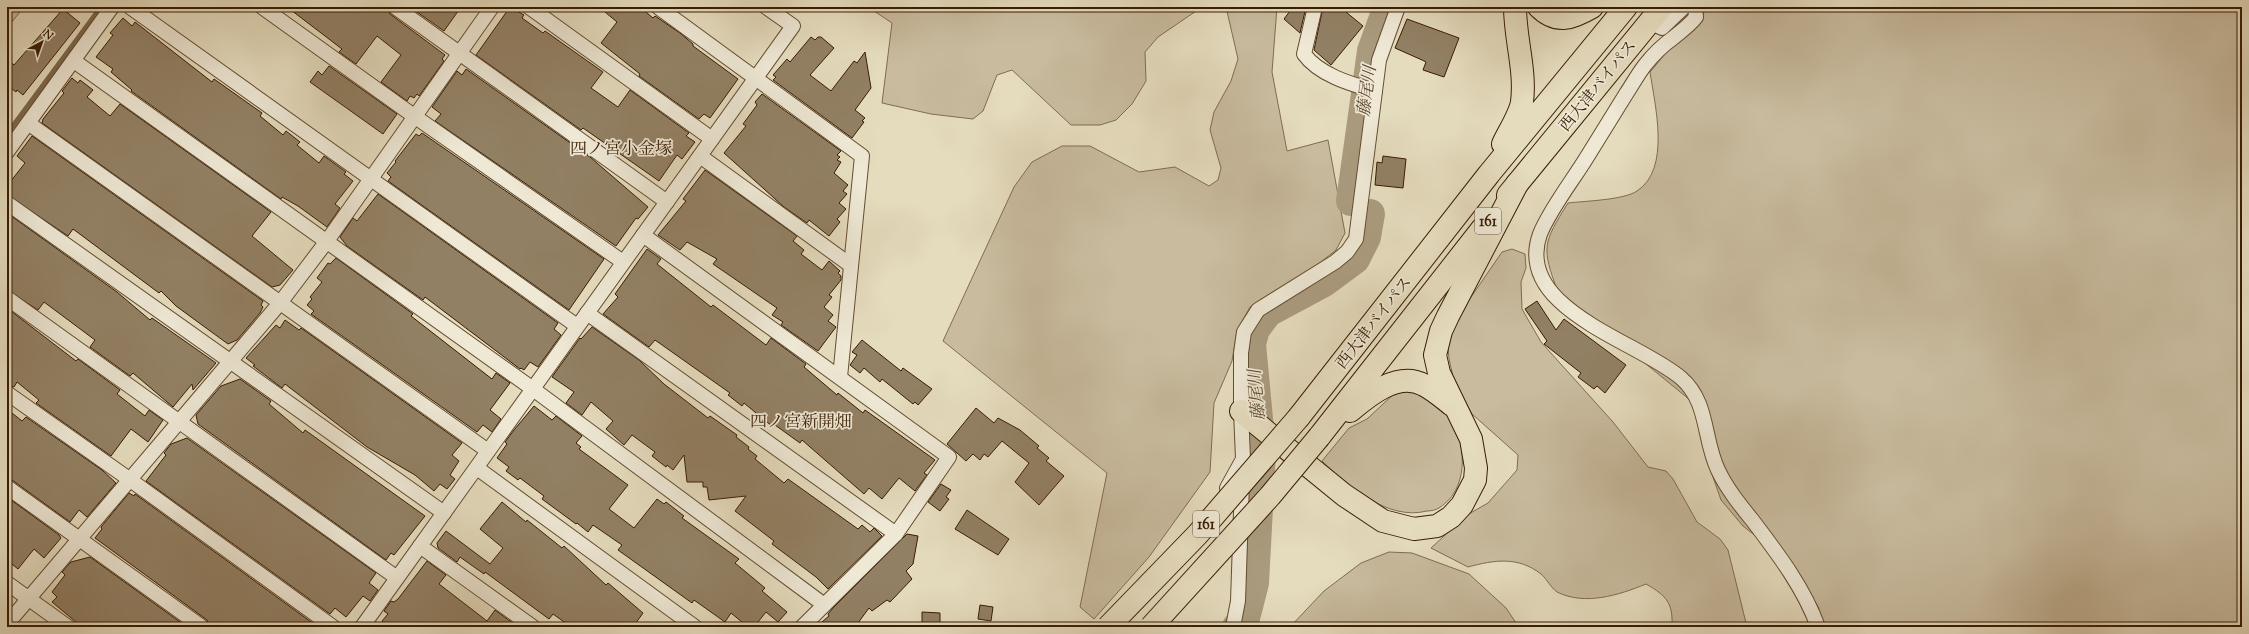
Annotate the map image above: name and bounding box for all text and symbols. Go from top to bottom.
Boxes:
north arrow [22,22,62,62]
text: N [39,26,57,44]
street label: 西大津バイパス [1555,36,1643,137]
water label: 藤尾川 [1353,62,1384,118]
district label: 四ノ宮小金塚 [570,138,672,162]
road number: 161 [1475,208,1501,234]
street label: 西大津バイパス [1332,272,1418,375]
water label: 藤尾川 [1244,366,1272,421]
district label: 四ノ宮新開畑 [750,411,852,435]
road number: 161 [1193,511,1219,537]

